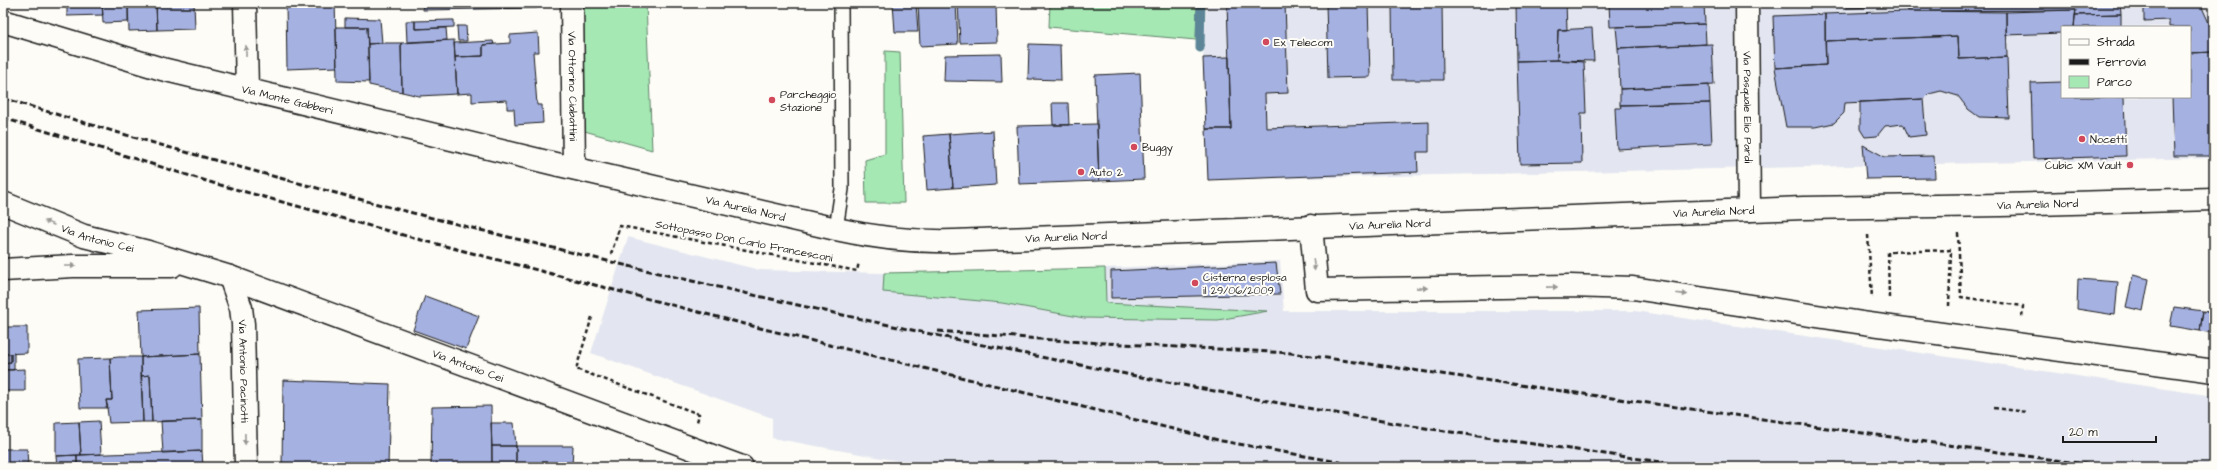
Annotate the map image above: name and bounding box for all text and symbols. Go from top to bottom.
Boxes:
legend [2061,26,2191,98]
street label: Via Ottorino Ciabattini [565,31,581,141]
text: Strada [2097,34,2135,51]
place label: Ex Telecom [1274,35,1333,50]
marker: Ex Telecom [1261,37,1271,47]
one-way arrow [243,44,249,57]
street label: Via Pasquale Elio Pardi [1740,51,1756,164]
text: Ferrovia [2097,54,2146,71]
text: Parco [2097,74,2132,91]
street label: Via Monte Gabberi [240,81,335,118]
place label: Parcheggio Stazione [780,87,837,115]
marker: Parcheggio Stazione [767,95,777,105]
place label: Nocetti [2090,132,2127,147]
marker: Nocetti [2077,134,2087,144]
place label: Buggy [1142,140,1173,156]
marker: Buggy [1129,142,1139,152]
place label: Cubic XM Vault [2045,158,2123,173]
marker: Cubic XM Vault [2125,160,2135,170]
place label: Auto 2 [1089,165,1124,180]
marker: Auto 2 [1076,167,1086,177]
street label: Via Aurelia Nord [704,192,787,225]
street label: Via Aurelia Nord [1997,195,2079,213]
street label: Via Aurelia Nord [1673,202,1755,221]
street label: Via Aurelia Nord [1349,215,1431,233]
street label: Sottopasso Don Carlo Francesconi [654,216,834,266]
one-way arrow [43,219,55,225]
street label: Via Antonio Cei [59,220,136,256]
street label: Via Aurelia Nord [1025,228,1108,246]
one-way arrow [1311,259,1317,271]
one-way arrow [64,263,77,269]
place label: Cisterna esplosa il 29/06/2009 [1203,270,1287,298]
marker: Cisterna esplosa il 29/06/2009 [1190,278,1200,288]
one-way arrow [1546,284,1559,290]
one-way arrow [1416,285,1429,291]
one-way arrow [1676,291,1688,297]
street label: Via Antonio Pacinotti [235,319,253,423]
street label: Via Antonio Cei [430,345,506,386]
scale bar [2063,418,2156,444]
text: 20 m [2069,424,2098,441]
one-way arrow [242,433,249,445]

